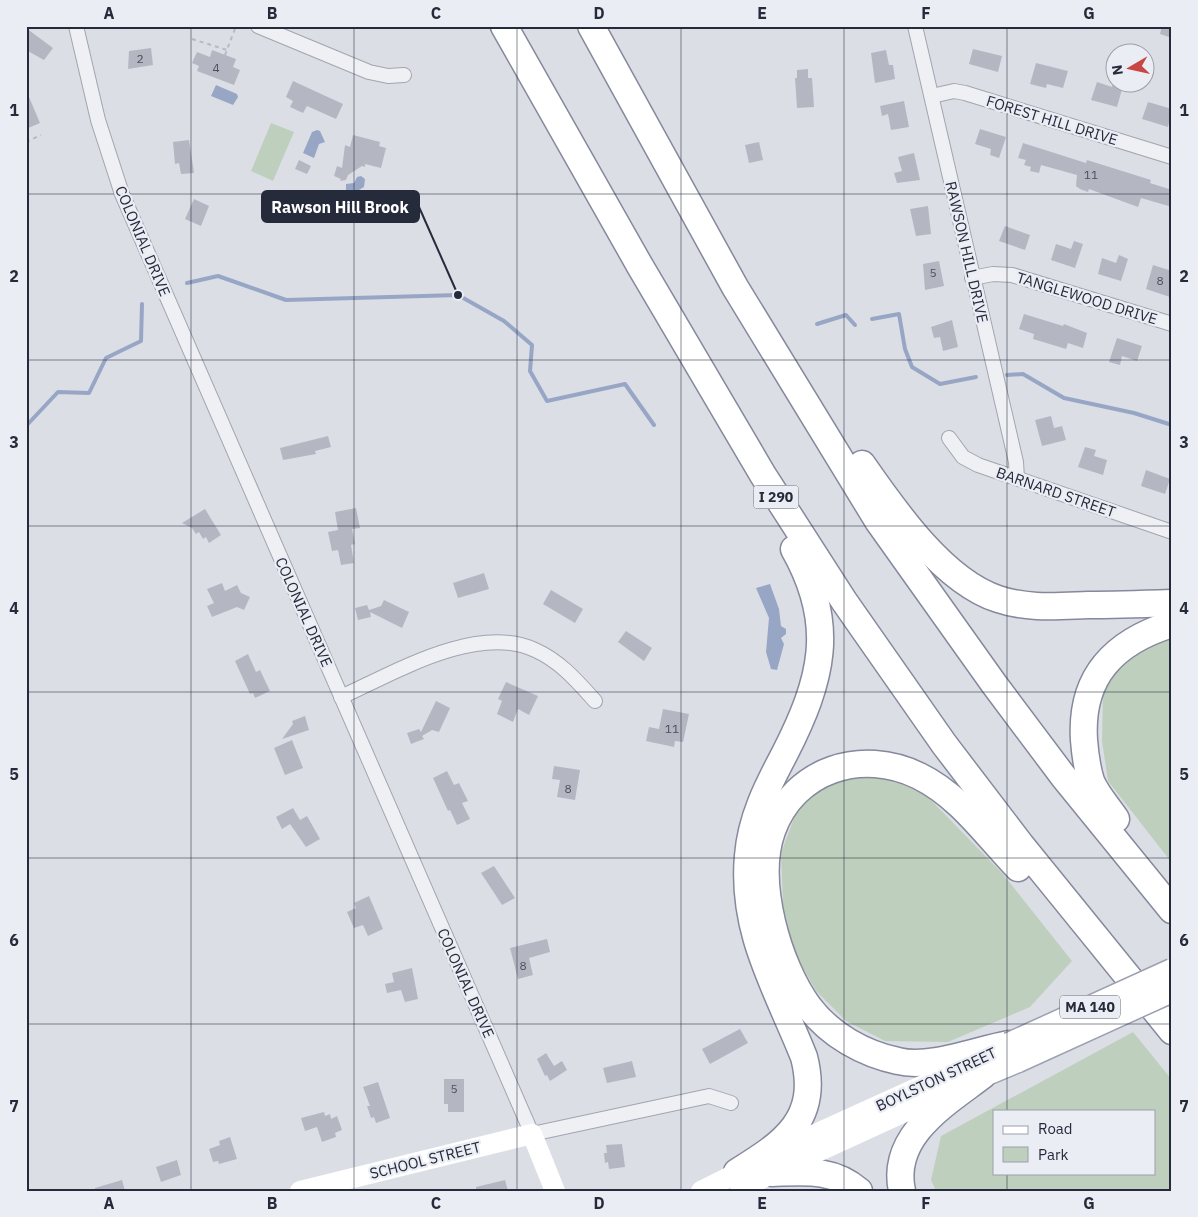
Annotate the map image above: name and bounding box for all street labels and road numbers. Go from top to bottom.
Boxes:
street label: FOREST HILL DRIVE [984,91,1120,149]
street label: RAWSON HILL DRIVE [941,179,993,325]
street label: COLONIAL DRIVE [111,183,175,299]
street label: TANGLEWOOD DRIVE [1014,268,1160,328]
street label: BARNARD STREET [994,463,1119,521]
road number: I 290 [754,486,798,508]
street label: COLONIAL DRIVE [271,554,337,670]
street label: COLONIAL DRIVE [433,925,499,1041]
road number: MA 140 [1060,996,1120,1019]
street label: BOYLSTON STREET [873,1043,1000,1115]
street label: SCHOOL STREET [368,1137,483,1183]

